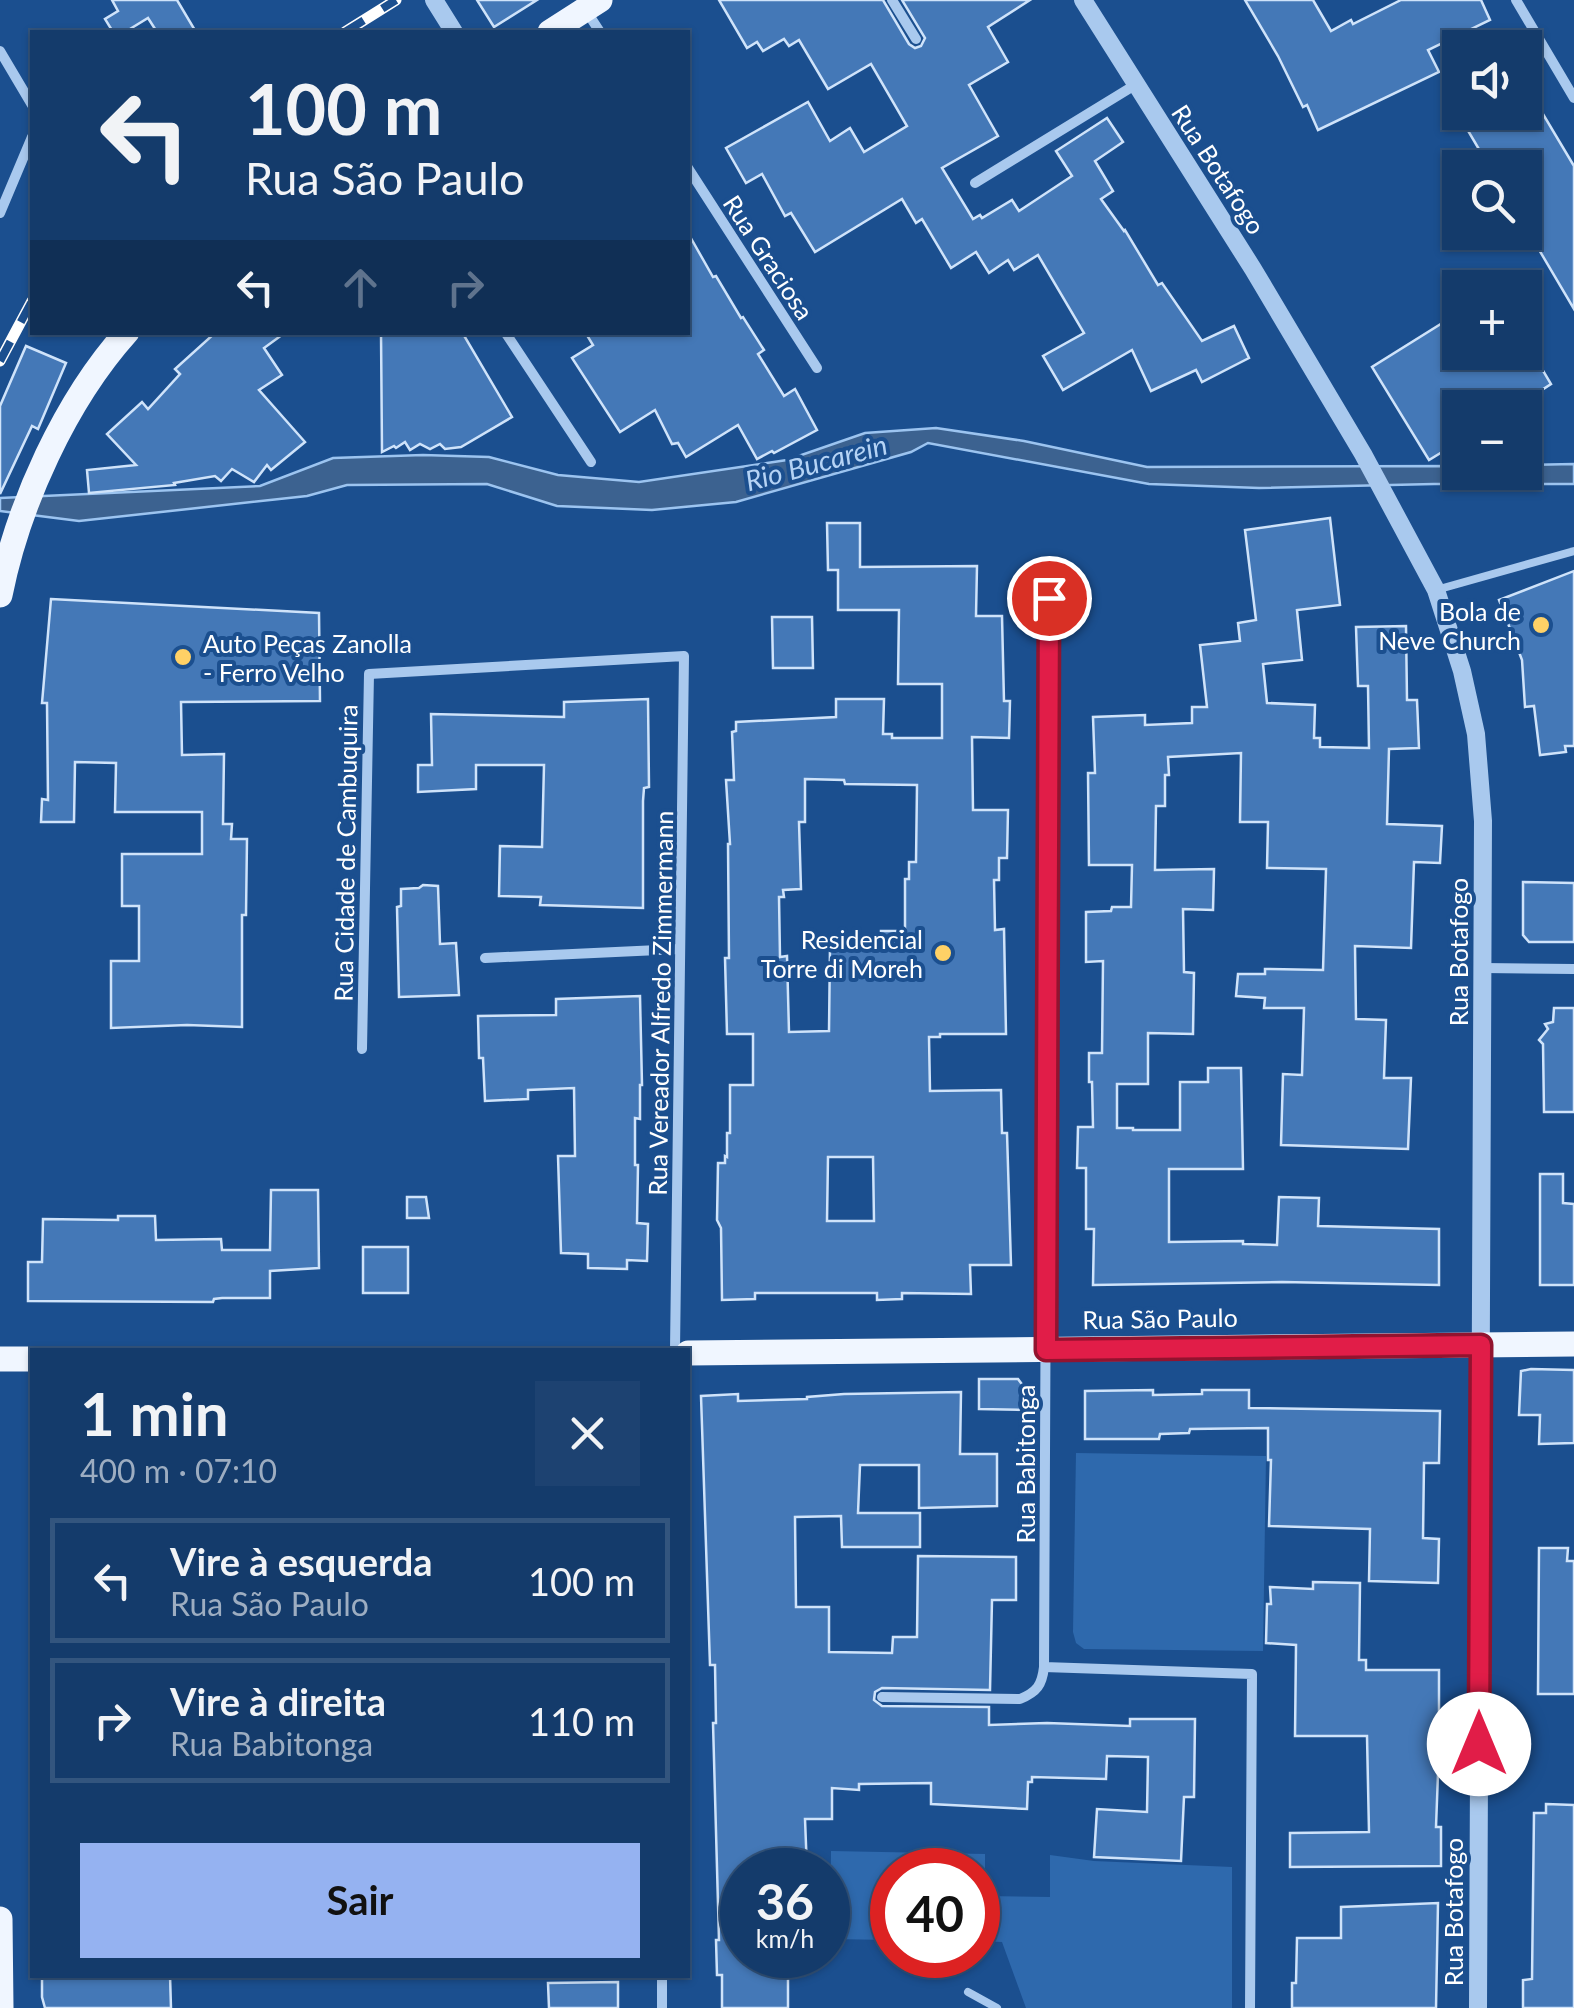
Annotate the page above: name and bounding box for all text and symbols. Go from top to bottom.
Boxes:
map controls [1442,30,1542,490]
button: sound [1442,30,1542,130]
text: 100 m [245,66,442,150]
icon: left [80,70,210,200]
street label: Rua Botafogo [1166,99,1272,239]
button: search [1442,150,1542,250]
text: Rua São Paulo [245,151,525,205]
street label: Rua Graciosa [718,189,820,325]
icon: left [228,260,283,315]
icon: ahead [333,260,388,315]
icon: right [438,260,493,315]
button: + [1442,270,1542,370]
button: − [1442,390,1542,490]
water label: Rio Bucarein [741,427,891,497]
pin [1007,556,1092,641]
icon: arrive [1022,571,1077,626]
place label: Bola de Neve Church [1378,596,1521,655]
marker: Bola de Neve Church [1530,614,1552,636]
place label: Auto Peças Zanolla - Ferro Velho [203,628,412,687]
marker: Auto Peças Zanolla - Ferro Velho [172,646,194,668]
street label: Rua Cidade de Cambuquira [327,704,363,1002]
street label: Rua Vereador Alfredo Zimmermann [642,810,678,1196]
street label: Rua Botafogo [1443,878,1473,1026]
place label: Residencial Torre di Moreh [761,924,923,983]
marker: Residencial Torre di Moreh [932,942,954,964]
street label: Rua São Paulo [1082,1302,1238,1334]
text: 1 min [80,1377,229,1449]
button: close [535,1381,640,1486]
street label: Rua Babitonga [1010,1385,1040,1543]
text: 400 m · 07:10 [80,1451,277,1490]
text: Vire à esquerda [170,1538,433,1584]
icon: left [85,1553,140,1608]
text: 100 m [528,1558,635,1604]
text: Rua São Paulo [170,1584,369,1623]
text: Vire à direita [170,1678,386,1724]
position arrow [1427,1692,1531,1796]
icon: right [85,1693,140,1748]
text: 110 m [528,1698,635,1744]
text: Rua Babitonga [170,1724,373,1763]
street label: Rua Botafogo [1438,1838,1468,1986]
button: Sair [80,1843,640,1958]
speed limit sign: 40 [870,1848,1000,1978]
text: 36 [756,1871,814,1931]
text: km/h [756,1923,814,1953]

